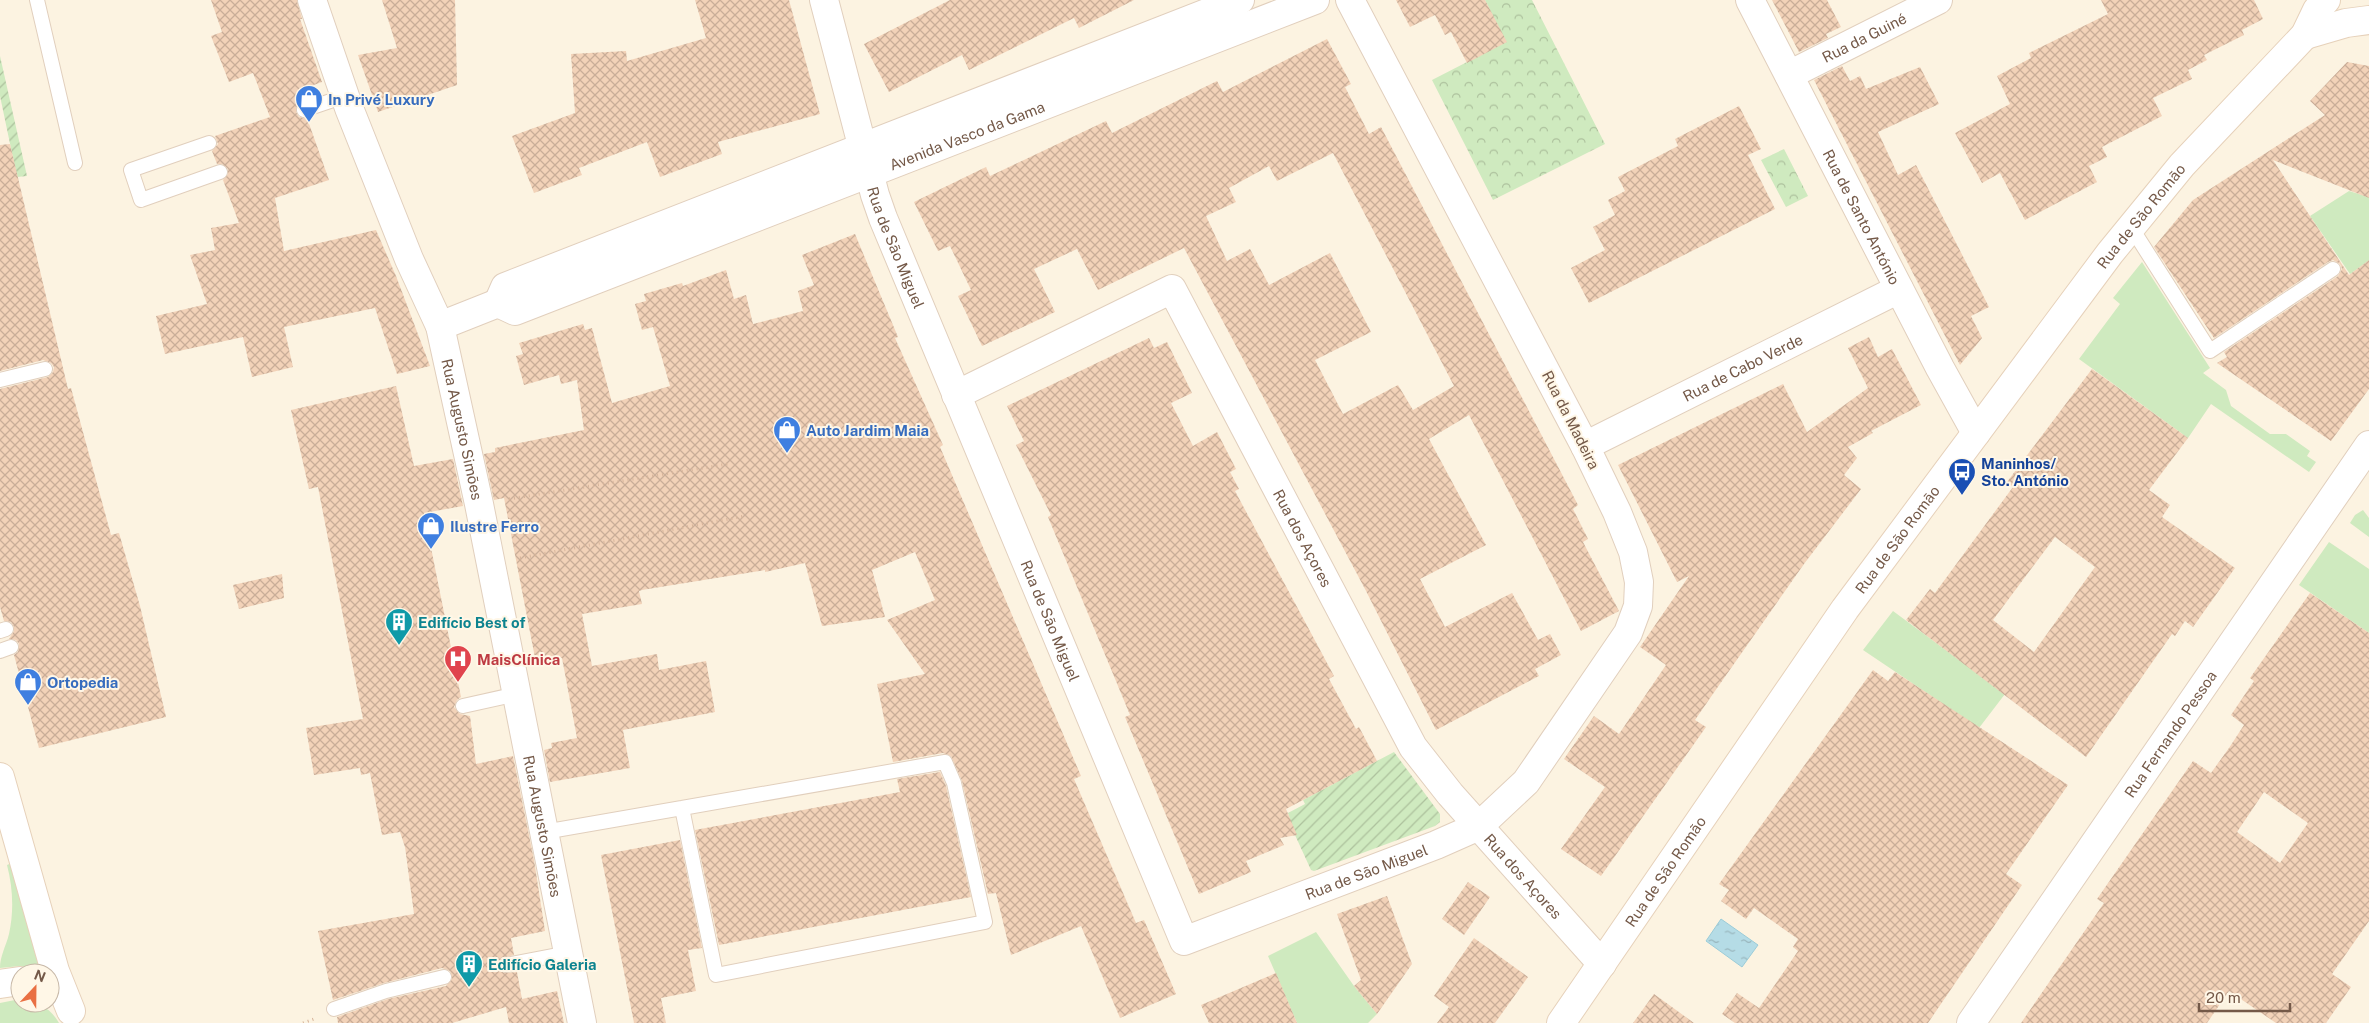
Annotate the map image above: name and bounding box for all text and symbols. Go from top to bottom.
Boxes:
street label: Rua da Guiné [1819,9,1909,66]
shop icon: In Privé Luxury [294,84,324,123]
place label: In Privé Luxury [328,91,435,108]
street label: Avenida Vasco da Gama [887,97,1047,173]
street label: Rua de Santo António [1820,146,1904,287]
street label: Rua de São Romão [2093,160,2188,272]
street label: Rua de São Miguel [865,185,928,311]
street label: Rua de Cabo Verde [1680,330,1805,404]
street label: Rua Augusto Simões [439,357,486,501]
street label: Rua da Madeira [1539,368,1603,472]
shop icon: Auto Jardim Maia [772,415,802,454]
place label: Auto Jardim Maia [806,422,929,439]
place label: Maninhos/ Sto. António [1981,455,2069,489]
bus stop icon: Maninhos/ Sto. António [1947,457,1977,496]
street label: Rua de São Romão [1851,482,1943,596]
street label: Rua dos Açores [1270,486,1336,590]
shop icon: Ilustre Ferro [416,511,446,550]
place label: Ilustre Ferro [450,518,539,535]
street label: Rua de São Miguel [1018,557,1083,684]
building icon: Edifício Best of [384,607,414,646]
place label: Edifício Best of [418,614,526,631]
hospital icon: MaisClínica [443,644,473,683]
place label: MaisClínica [477,651,560,668]
shop icon: Ortopedia [13,667,43,706]
street label: Rua Fernando Pessoa [2121,667,2220,801]
place label: Ortopedia [47,674,118,691]
street label: Rua Augusto Simões [521,754,565,898]
street label: Rua de São Romão [1621,813,1709,930]
street label: Rua dos Açores [1481,830,1566,922]
street label: Rua de São Miguel [1303,841,1430,903]
building icon: Edifício Galeria [454,949,484,988]
place label: Edifício Galeria [488,956,596,973]
north arrow [10,963,60,1013]
text: N [32,966,48,985]
scale bar [2199,980,2290,1012]
text: 20 m [2206,989,2241,1006]

